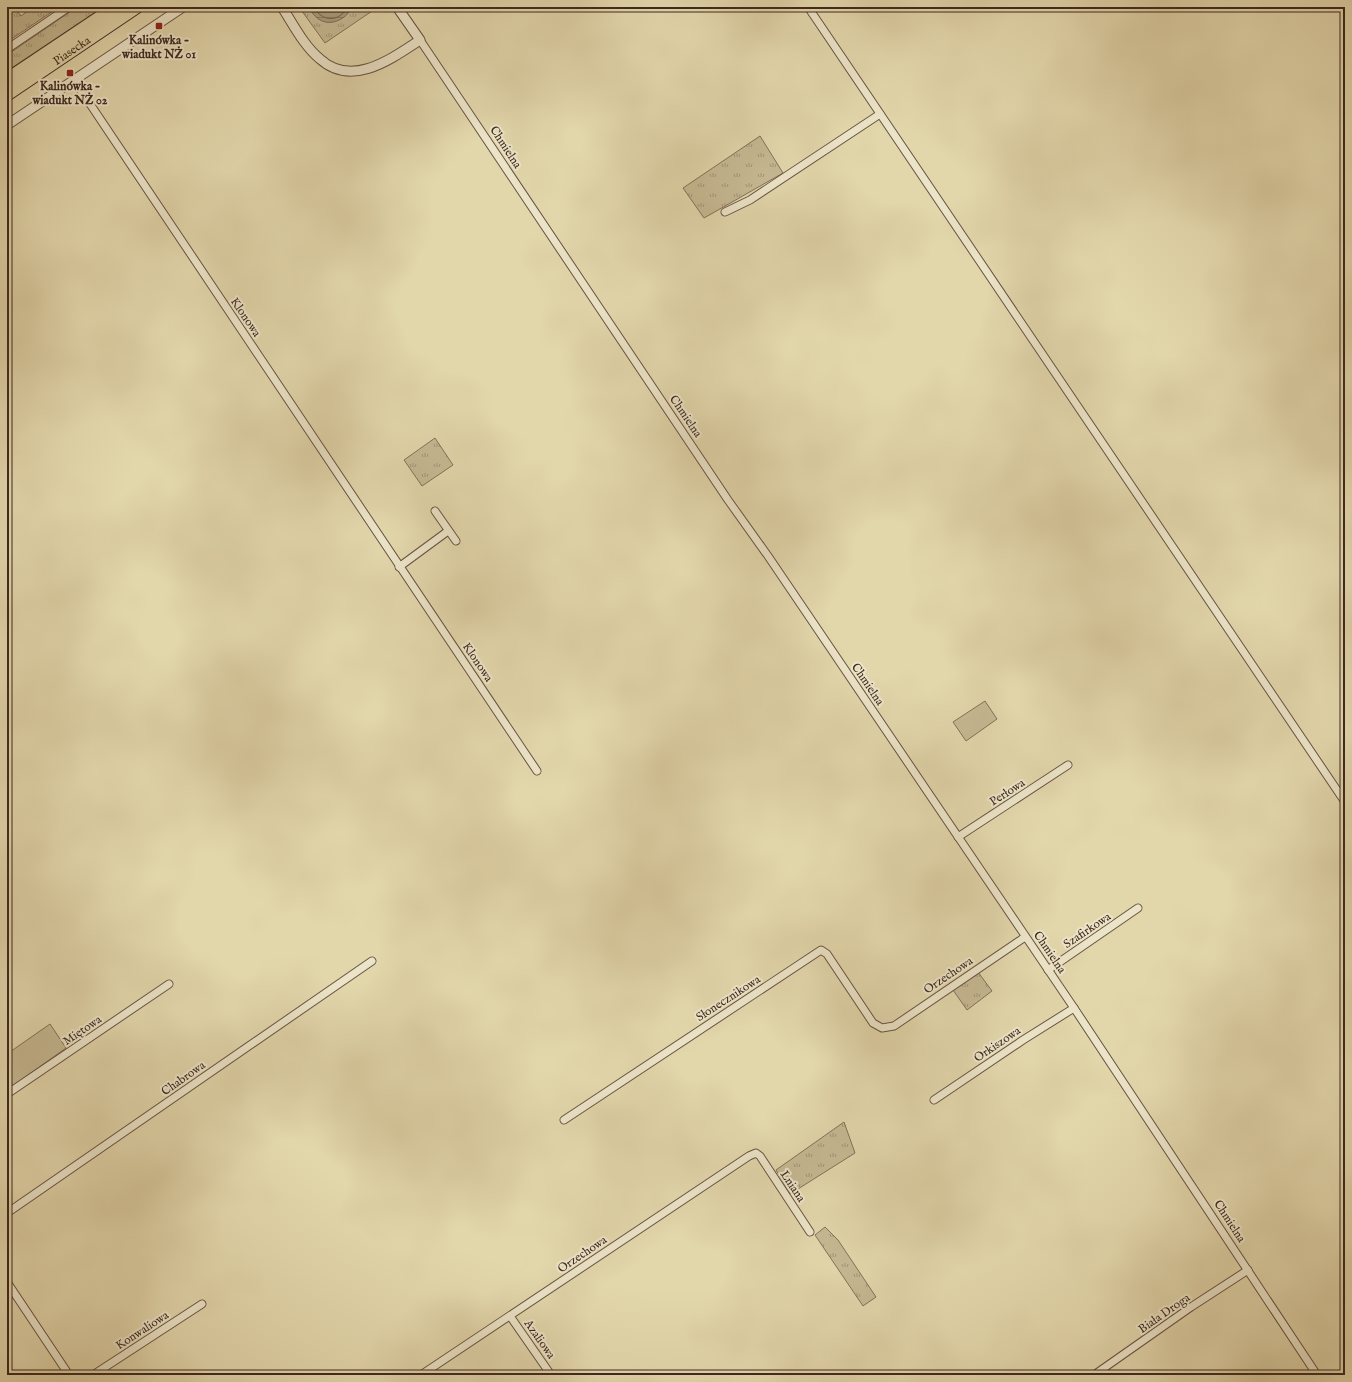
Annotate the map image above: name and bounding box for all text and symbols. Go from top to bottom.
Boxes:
marker: Kalinówka - wiadukt NŻ 01 [154,21,164,31]
street label: Piasecka [50,32,94,69]
place label: Kalinówka - wiadukt NŻ 01 [121,33,196,62]
marker: Kalinówka - wiadukt NŻ 02 [65,68,75,78]
place label: Kalinówka - wiadukt NŻ 02 [31,79,108,108]
street label: Chmielna [486,123,525,172]
street label: Klonowa [227,295,265,340]
street label: Chmielna [666,392,706,441]
street label: Klonowa [459,640,497,685]
street label: Chmielna [848,660,888,709]
street label: Perłowa [987,775,1029,809]
street label: Szafirkowa [1061,909,1115,952]
street label: Chmielna [1030,928,1070,977]
street label: Orzechowa [921,953,976,997]
street label: Słonecznikowa [693,972,764,1025]
street label: Miętowa [60,1012,105,1049]
street label: Orkiszowa [971,1023,1024,1065]
street label: Chabrowa [158,1057,209,1099]
street label: Lniana [777,1168,809,1206]
street label: Chmielna [1210,1197,1249,1246]
street label: Orzechowa [555,1232,610,1276]
street label: Biała Droga [1136,1290,1194,1337]
street label: Konwaliowa [113,1307,172,1353]
street label: Azaliowa [520,1316,559,1363]

